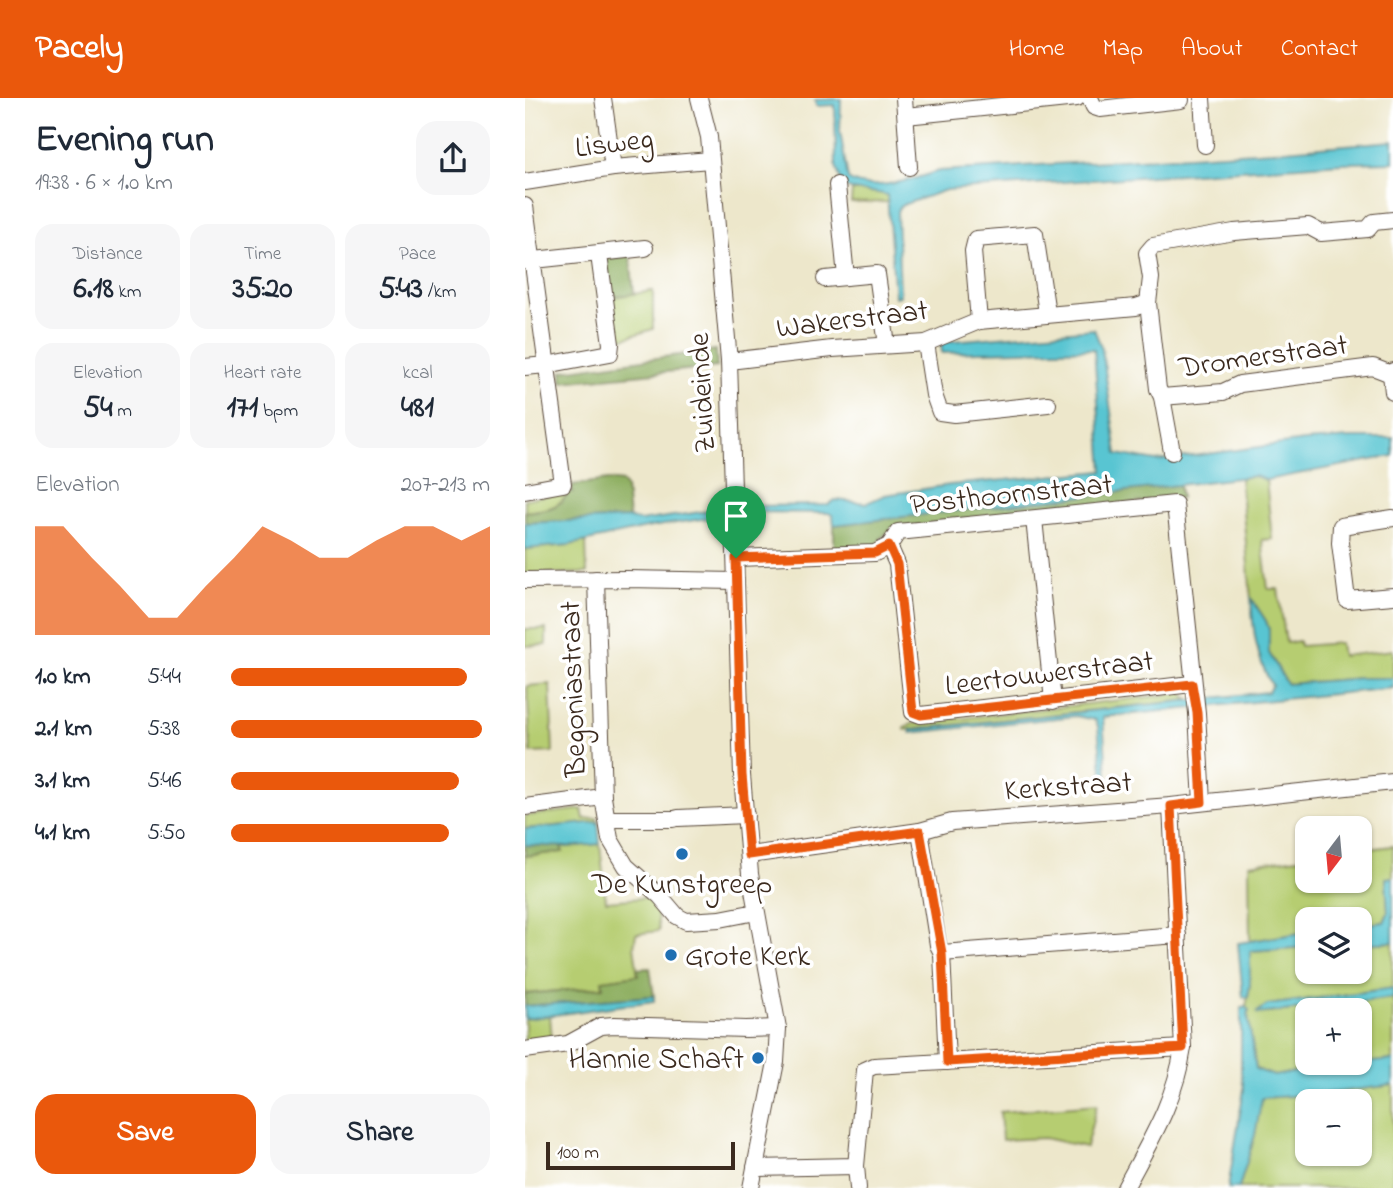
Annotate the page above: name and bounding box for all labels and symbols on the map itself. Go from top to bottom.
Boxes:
street label: Lisweg [573,118,656,172]
street label: Wakerstraat [774,290,931,352]
street label: Dromerstraat [1175,324,1351,392]
street label: Zuideinde [679,331,729,454]
street label: Posthoornstraat [908,463,1115,528]
pin [706,486,766,558]
street label: Begoniastraat [550,600,600,779]
street label: Leertouwerstraat [943,640,1156,710]
street label: Kerkstraat [1003,762,1133,814]
north arrow [1295,816,1372,892]
marker: De Kunstgreep [674,846,690,862]
place label: De Kunstgreep [591,864,772,908]
place label: Grote Kerk [685,936,811,980]
marker: Grote Kerk [663,947,679,963]
place label: Hannie Schaft [569,1039,744,1083]
marker: Hannie Schaft [750,1050,766,1066]
scale bar [546,1139,735,1171]

